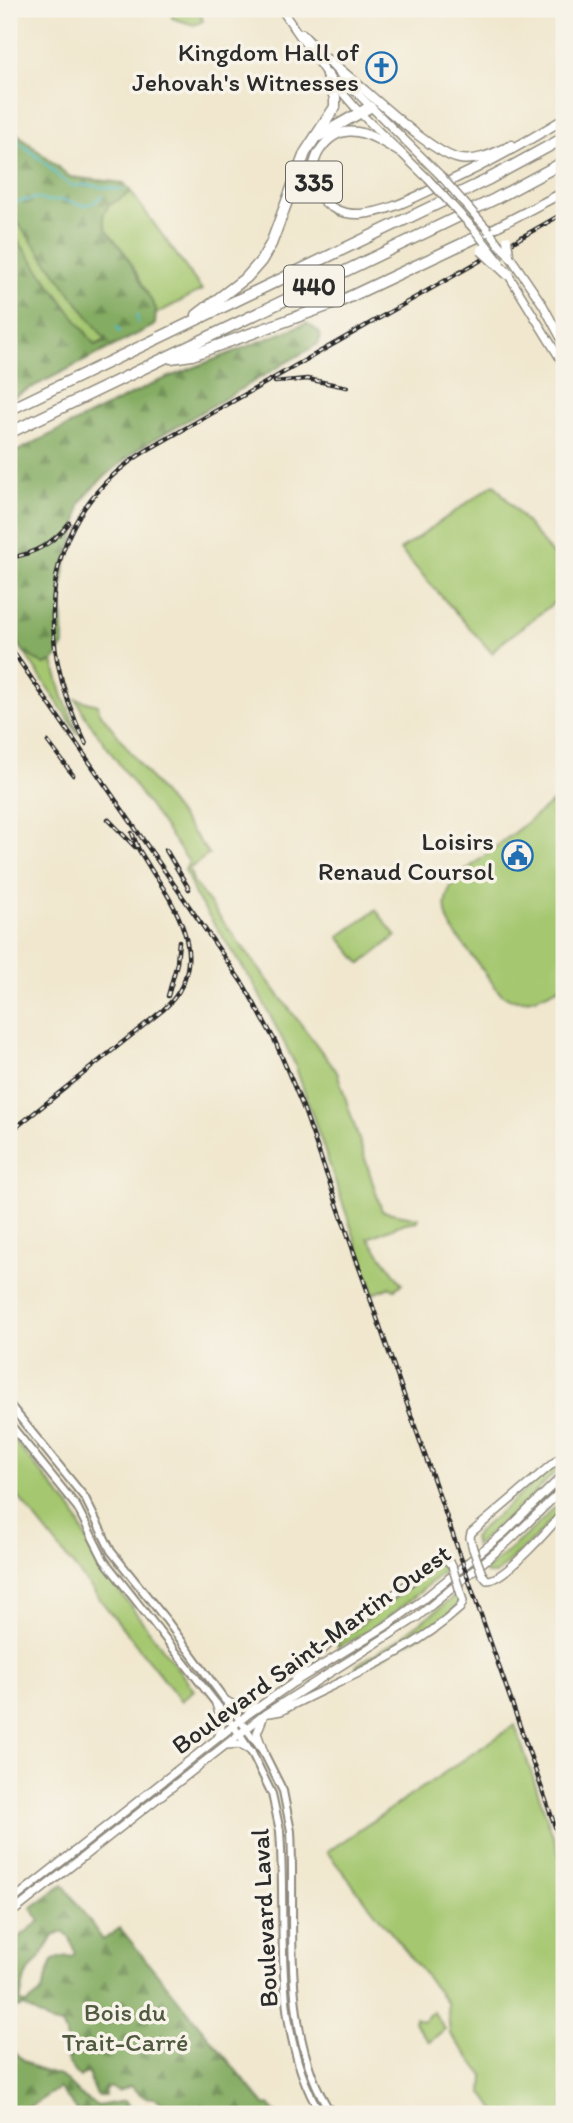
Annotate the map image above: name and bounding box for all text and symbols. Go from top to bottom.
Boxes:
place label: Kingdom Hall of Jehovah's Witnesses [132,36,359,98]
church icon: Kingdom Hall of Jehovah's Witnesses [365,50,399,84]
road number: 335 [286,162,342,202]
road number: 440 [284,265,344,306]
place label: Loisirs Renaud Coursol [318,825,494,887]
public building icon: Loisirs Renaud Coursol [500,839,534,873]
street label: Boulevard Saint-Martin Ouest [165,1537,457,1761]
street label: Boulevard Laval [243,1828,285,2008]
park label: Bois du Trait-Carré [62,1996,188,2058]

